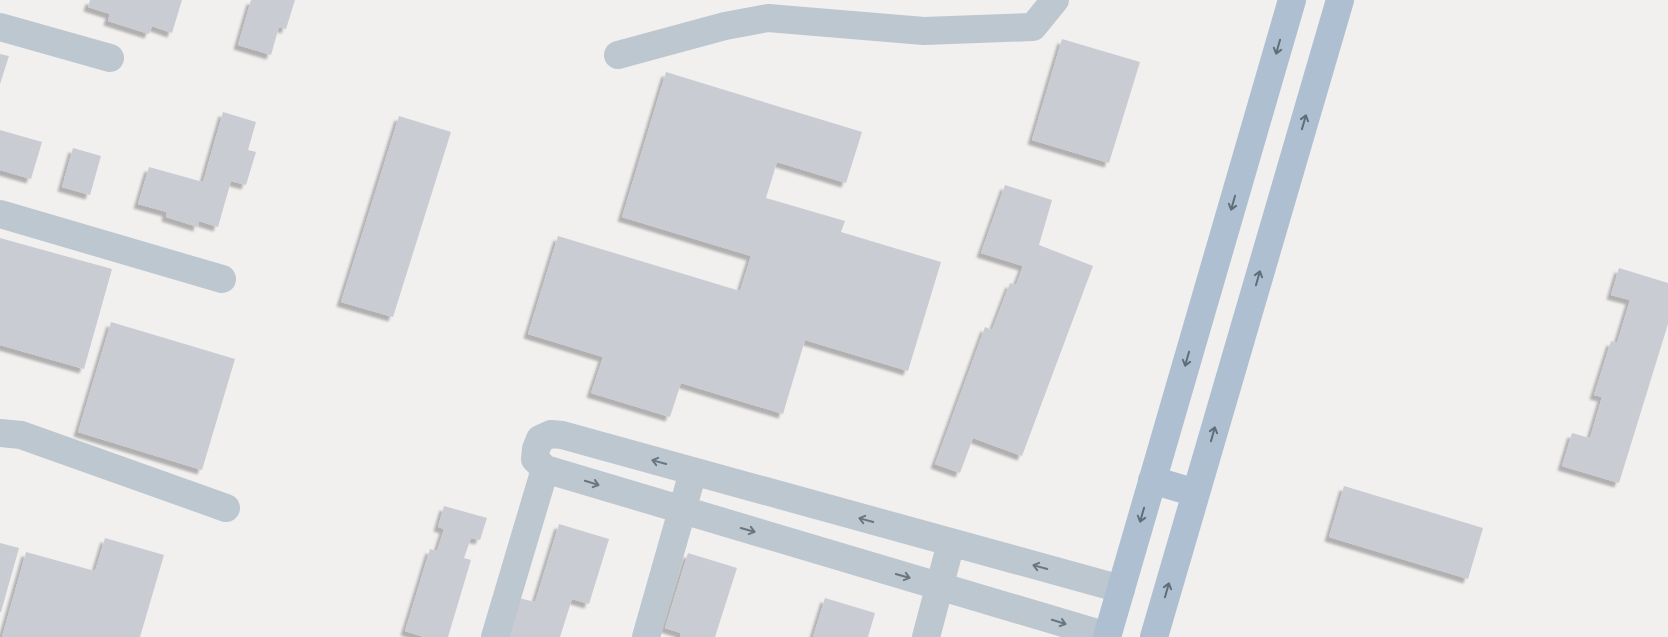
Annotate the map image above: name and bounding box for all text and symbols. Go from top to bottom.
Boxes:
one-way arrow [1273,38,1282,54]
one-way arrow [1300,115,1309,131]
one-way arrow [1227,194,1237,210]
one-way arrow [1254,271,1264,287]
one-way arrow [1182,350,1192,366]
one-way arrow [1208,427,1218,443]
one-way arrow [651,457,667,467]
one-way arrow [583,479,599,488]
one-way arrow [1137,507,1146,523]
one-way arrow [859,514,875,524]
one-way arrow [739,525,755,535]
one-way arrow [1032,562,1048,571]
one-way arrow [895,571,911,581]
one-way arrow [1163,583,1173,599]
one-way arrow [1051,617,1067,627]

